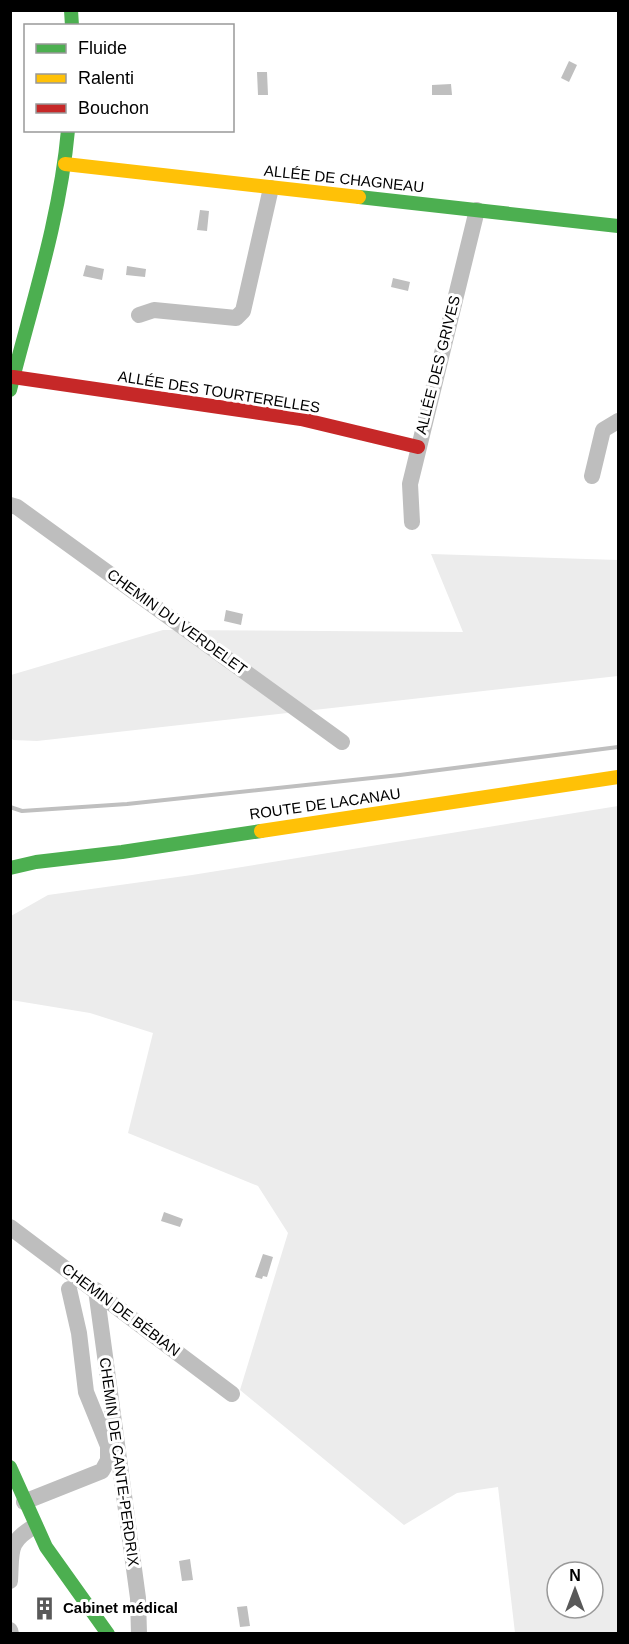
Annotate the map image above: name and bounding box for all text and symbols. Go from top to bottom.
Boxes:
legend [24,24,234,132]
text: Fluide [78,38,127,58]
text: Ralenti [78,68,134,88]
text: Bouchon [78,98,149,118]
street label: ALLÉE DE CHAGNEAU [263,162,425,195]
street label: ALLÉE DES GRIVES [412,294,463,436]
street label: ALLÉE DES TOURTERELLES [117,367,321,416]
street label: CHEMIN DU VERDELET [104,565,250,678]
street label: ROUTE DE LACANAU [248,784,402,823]
street label: CHEMIN DE BÉBIAN [59,1260,184,1360]
street label: CHEMIN DE CANTE-PERDRIX [96,1356,143,1568]
north arrow [545,1560,605,1620]
text: N [569,1567,581,1584]
building icon: Cabinet médical [32,1595,58,1621]
place label: Cabinet médical [63,1599,178,1616]

